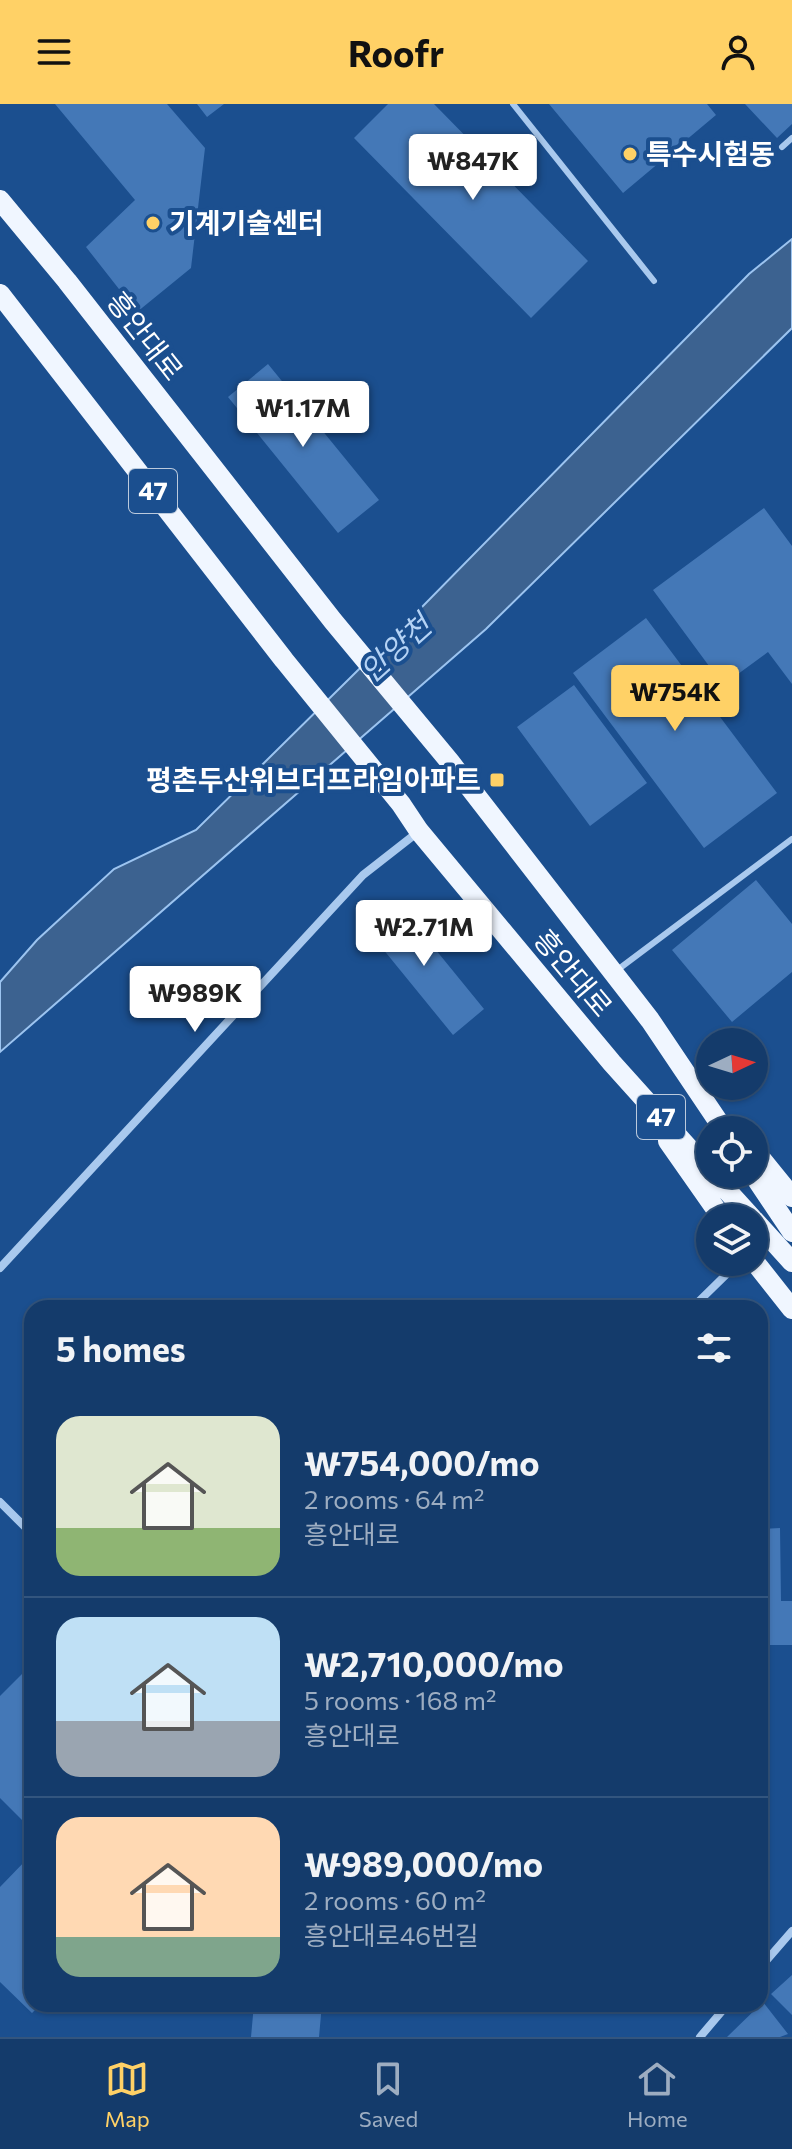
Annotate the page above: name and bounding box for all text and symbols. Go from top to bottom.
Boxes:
icon: menu [32,30,76,74]
text: Roofr [348,30,444,74]
icon: person [716,30,760,74]
pin: ₩847K [417,134,529,202]
place label: 특수시험동 [646,136,775,170]
text: ₩847K [427,144,519,175]
marker: 특수시험동 [621,145,639,163]
place label: 기계기술센터 [169,205,324,239]
marker: 기계기술센터 [144,214,162,232]
street label: 흥안대로 [101,284,191,386]
pin: ₩1.17M [238,381,368,449]
text: ₩1.17M [255,391,351,422]
road number: 47 [129,469,177,513]
water label: 안양천 [351,603,440,689]
pin: ₩754K [619,665,731,733]
text: ₩754K [629,675,721,706]
place label: 평촌두산위브더프라임아파트 [146,762,481,796]
marker: 평촌두산위브더프라임아파트 [488,771,506,789]
pin: ₩2.71M [359,900,489,968]
text: ₩2.71M [374,910,474,941]
street label: 흥안대로 [528,922,620,1023]
pin: ₩989K [139,966,251,1034]
text: ₩989K [148,976,242,1007]
north arrow [696,1028,768,1100]
map controls [696,1028,768,1276]
road number: 47 [637,1095,685,1139]
button: locate [696,1116,768,1188]
button: layers [696,1204,768,1276]
icon: filters [692,1326,736,1370]
text: 5 homes [56,1327,186,1369]
text: ₩754,000/mo [304,1441,539,1483]
icon: home [120,1448,216,1544]
text: 2 rooms · 64 m² [304,1483,485,1514]
text: 흥안대로 [304,1518,400,1549]
text: ₩2,710,000/mo [304,1642,563,1684]
icon: home [120,1649,216,1745]
text: 5 rooms · 168 m² [304,1684,496,1715]
text: 흥안대로 [304,1719,400,1750]
text: ₩989,000/mo [304,1842,543,1884]
icon: home [120,1849,216,1945]
text: 2 rooms · 60 m² [304,1884,486,1915]
text: 흥안대로46번길 [304,1919,479,1950]
tab: Map [104,2057,150,2132]
tab: Saved [359,2057,418,2132]
tab: Home [627,2057,688,2132]

